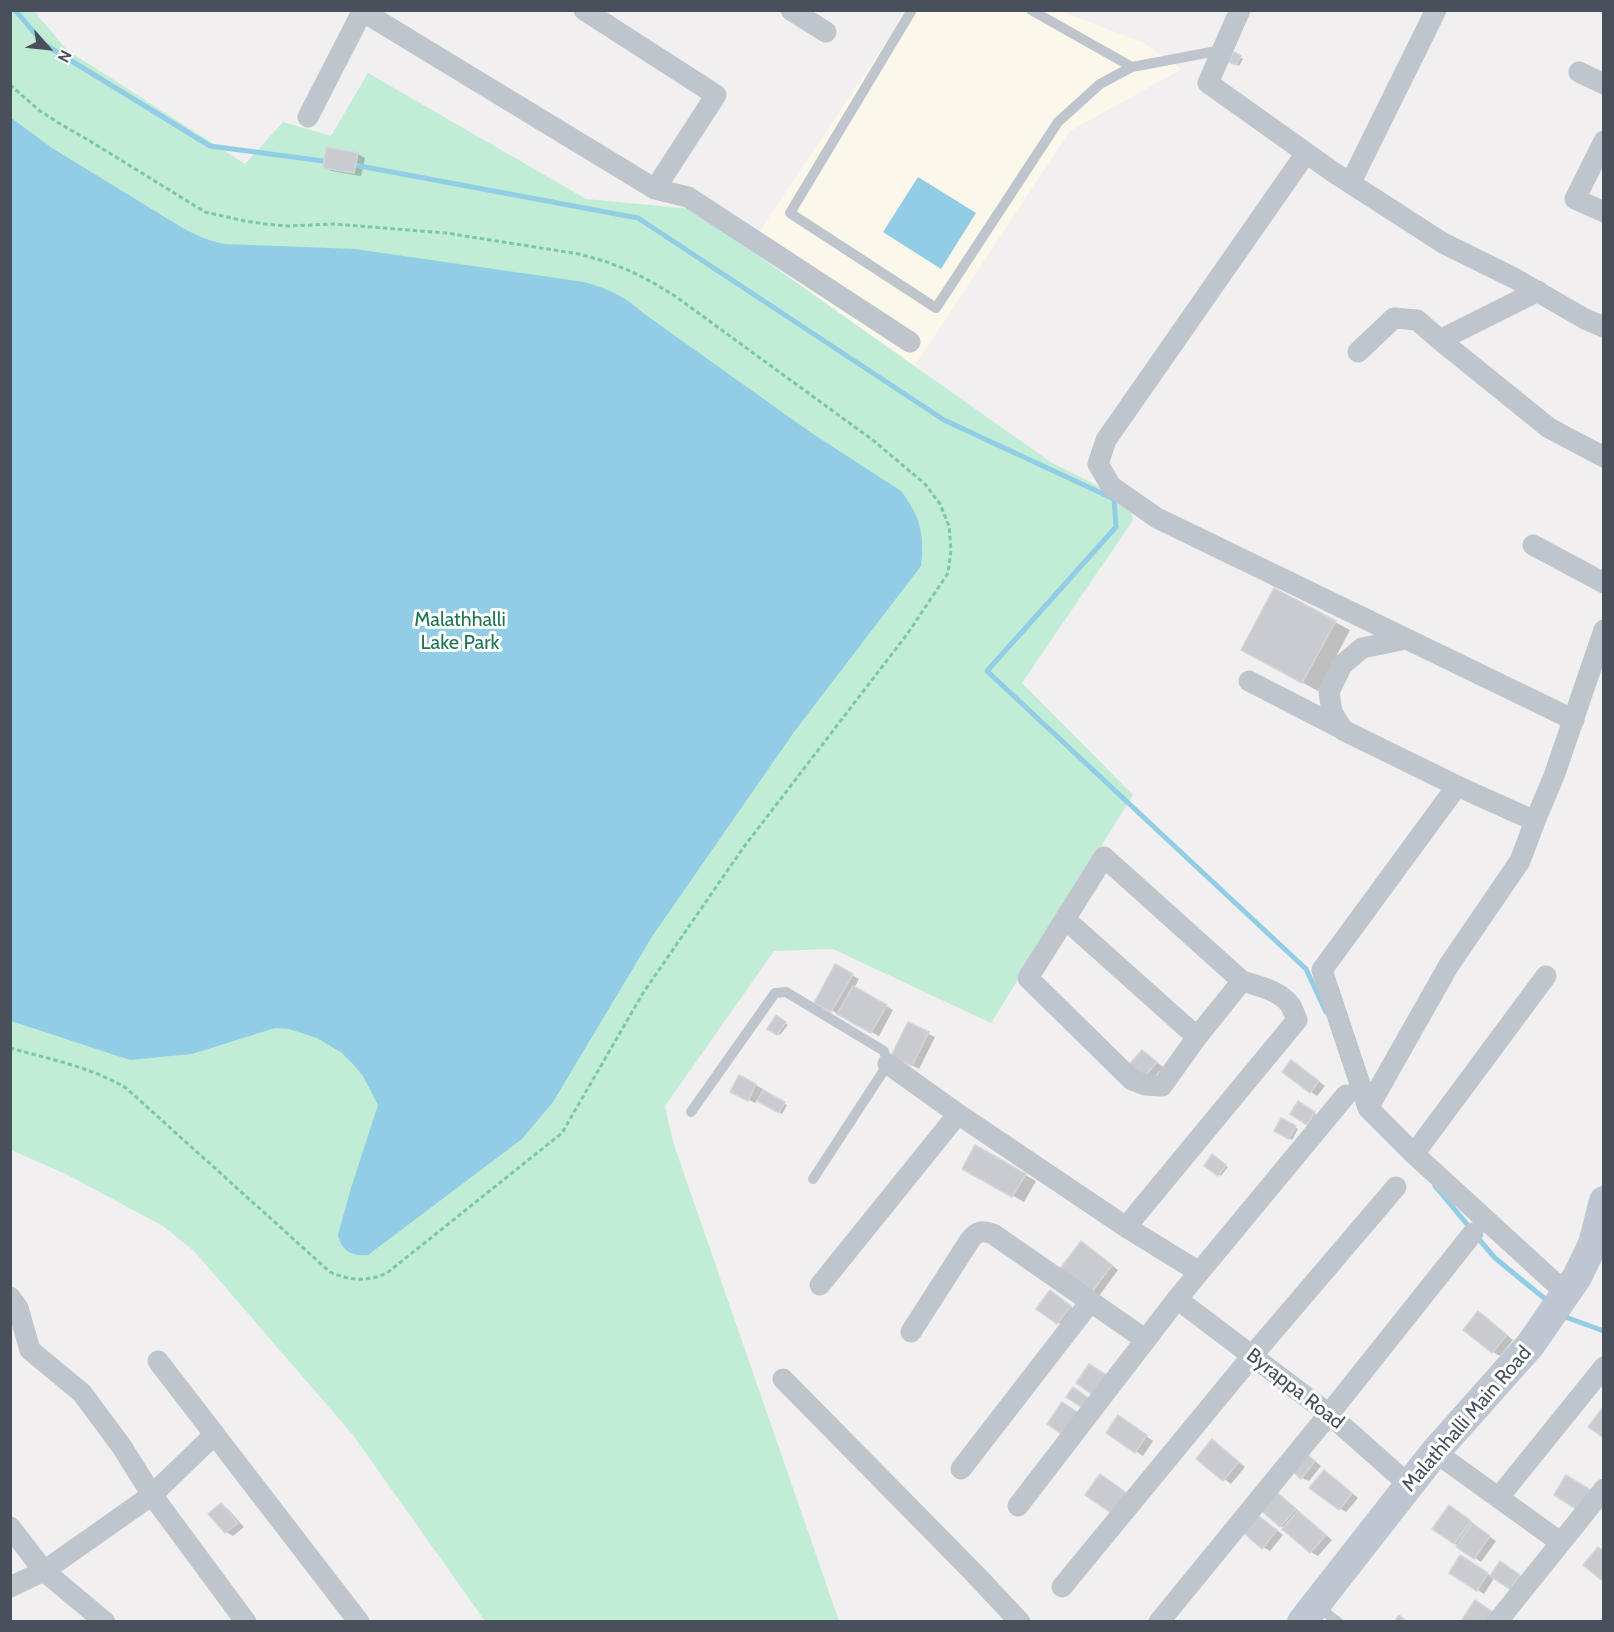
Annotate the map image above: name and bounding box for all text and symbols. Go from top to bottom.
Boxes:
north arrow [18,18,78,78]
text: N [53,47,76,66]
park label: Malathhalli Lake Park [414,608,506,655]
street label: Malathhalli Main Road [1397,1341,1537,1497]
street label: Byrappa Road [1241,1343,1349,1435]

